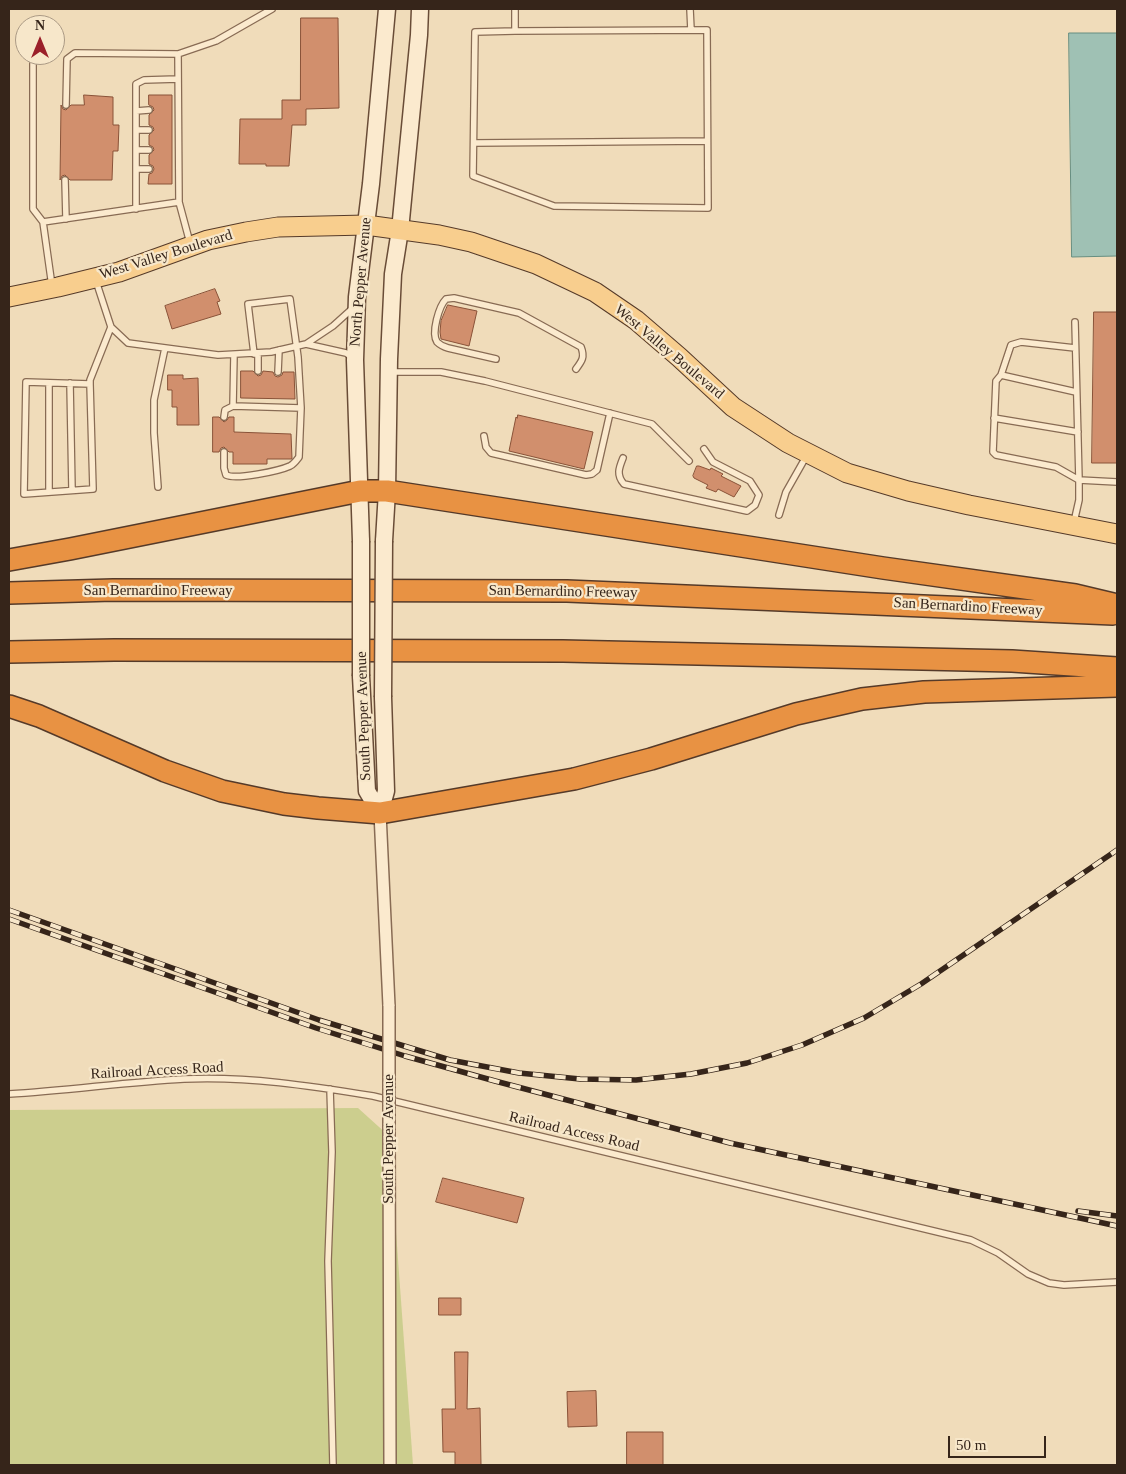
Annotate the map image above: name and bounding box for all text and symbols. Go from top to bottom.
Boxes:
north arrow [15,15,65,65]
text: N [35,18,45,33]
street label: North Pepper Avenue [346,217,376,347]
street label: West Valley Boulevard [97,226,235,284]
street label: West Valley Boulevard [610,301,728,403]
street label: San Bernardino Freeway [83,582,233,600]
street label: San Bernardino Freeway [488,582,638,602]
street label: San Bernardino Freeway [893,594,1043,620]
street label: South Pepper Avenue [353,651,375,781]
street label: Railroad Access Road [90,1059,224,1083]
street label: South Pepper Avenue [380,1074,398,1204]
street label: Railroad Access Road [507,1108,641,1156]
scale bar [951,1426,1048,1458]
text: 50 m [956,1437,986,1453]

